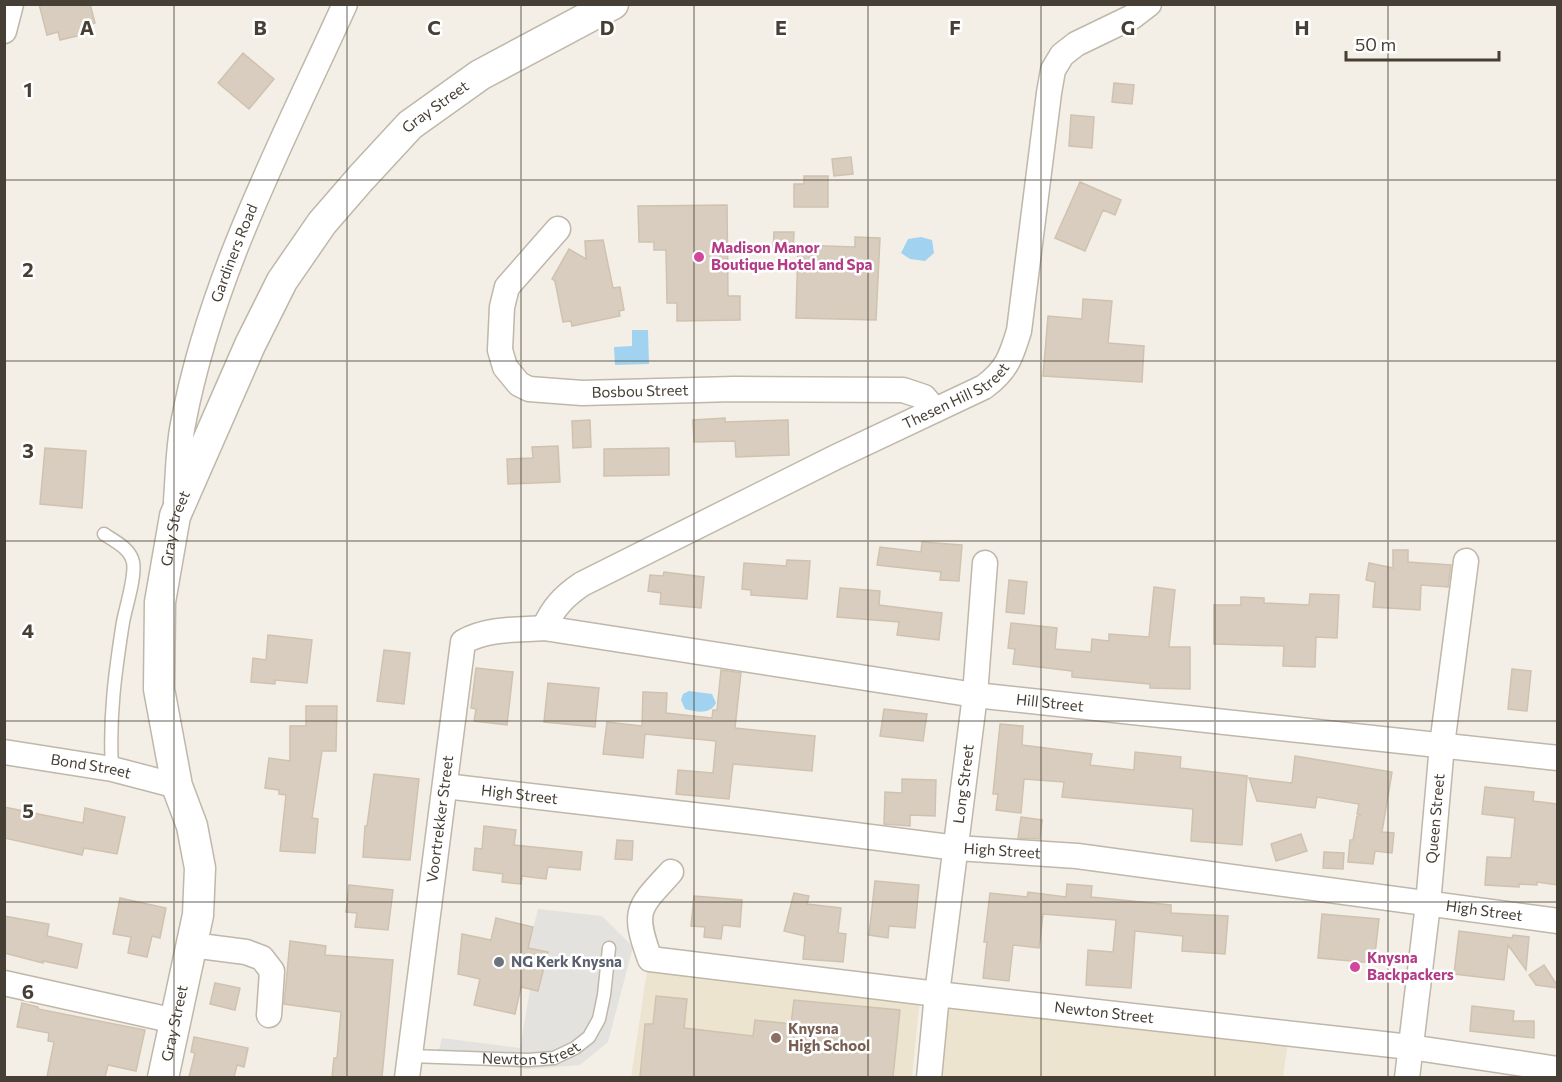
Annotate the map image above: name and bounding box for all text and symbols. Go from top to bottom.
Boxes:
text: A [80,15,94,39]
text: B [253,15,267,39]
text: C [427,15,441,39]
text: D [600,15,614,39]
text: E [775,15,787,39]
text: F [949,15,961,39]
text: G [1121,15,1135,39]
text: H [1295,15,1310,39]
scale bar [1346,24,1499,62]
text: 50 m [1355,33,1396,55]
street label: Gray Street [398,76,472,136]
text: 1 [23,77,33,101]
street label: Gardiners Road [206,201,261,304]
place label: Madison Manor Boutique Hotel and Spa [711,238,873,273]
marker: Madison Manor Boutique Hotel and Spa [692,250,706,264]
text: 2 [22,257,34,281]
street label: Thesen Hill Street [899,359,1013,432]
street label: Bosbou Street [591,380,689,401]
text: 3 [22,438,34,462]
street label: Gray Street [156,488,193,568]
text: 4 [22,618,34,642]
street label: Hill Street [1015,689,1085,715]
street label: Long Street [949,743,977,825]
street label: Bond Street [50,749,133,782]
street label: Voortrekker Street [422,754,456,884]
street label: Queen Street [1422,773,1447,864]
street label: High Street [480,780,559,807]
text: 5 [22,798,34,822]
street label: High Street [963,838,1041,862]
street label: High Street [1445,896,1524,924]
place label: Knysna Backpackers [1367,948,1454,983]
place label: NG Kerk Knysna [511,952,622,970]
marker: NG Kerk Knysna [492,955,506,969]
marker: Knysna Backpackers [1348,960,1362,974]
text: 6 [22,979,34,1003]
street label: Gray Street [157,983,191,1063]
street label: Newton Street [1053,997,1155,1026]
place label: Knysna High School [788,1019,870,1054]
marker: Knysna High School [769,1031,783,1045]
street label: Newton Street [482,1037,584,1068]

